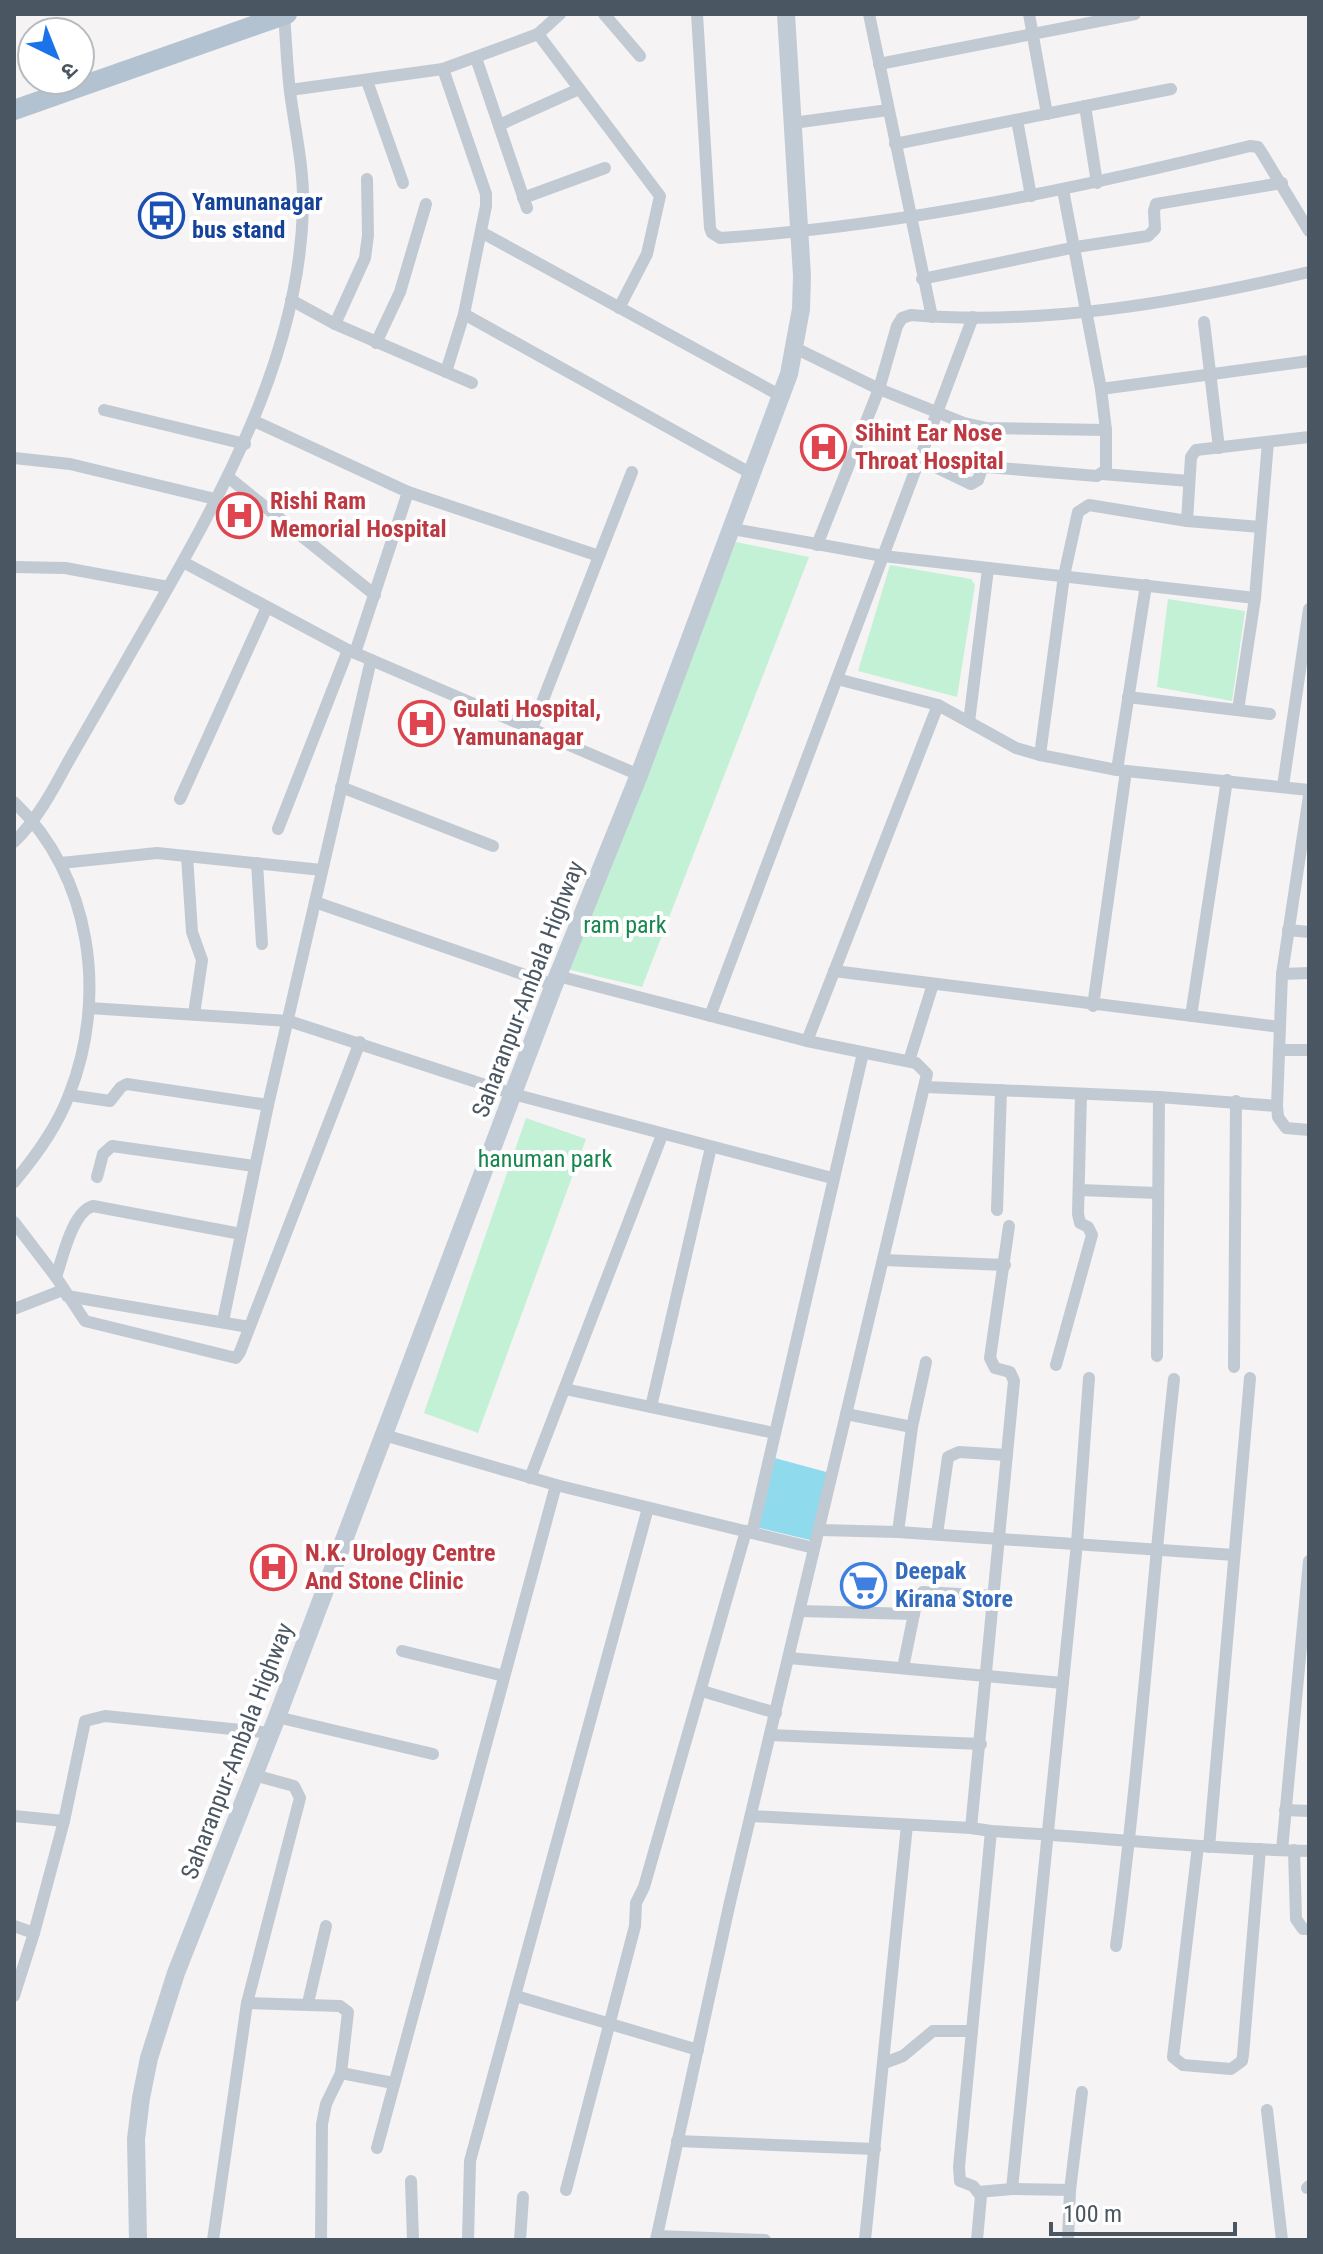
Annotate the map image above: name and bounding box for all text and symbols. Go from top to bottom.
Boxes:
north arrow [16,16,96,96]
text: उ [55,57,83,85]
place label: Yamunanagar bus stand [192,188,323,244]
bus stop icon: Yamunanagar bus stand [137,192,185,240]
place label: Sihint Ear Nose Throat Hospital [855,419,1004,475]
hospital icon: Sihint Ear Nose Throat Hospital [800,423,848,471]
place label: Rishi Ram Memorial Hospital [270,487,447,543]
hospital icon: Rishi Ram Memorial Hospital [215,491,263,539]
place label: Gulati Hospital, Yamunanagar [453,695,601,751]
hospital icon: Gulati Hospital, Yamunanagar [398,699,446,747]
street label: Saharanpur-Ambala Highway [466,857,590,1121]
park label: ram park [583,911,667,939]
park label: hanuman park [478,1145,612,1173]
place label: N.K. Urology Centre And Stone Clinic [305,1539,495,1595]
hospital icon: N.K. Urology Centre And Stone Clinic [250,1543,298,1591]
place label: Deepak Kirana Store [895,1557,1013,1613]
supermarket icon: Deepak Kirana Store [840,1561,888,1609]
street label: Saharanpur-Ambala Highway [175,1619,299,1883]
scale bar [1051,2186,1235,2236]
text: 100 m [1063,2200,1122,2228]

